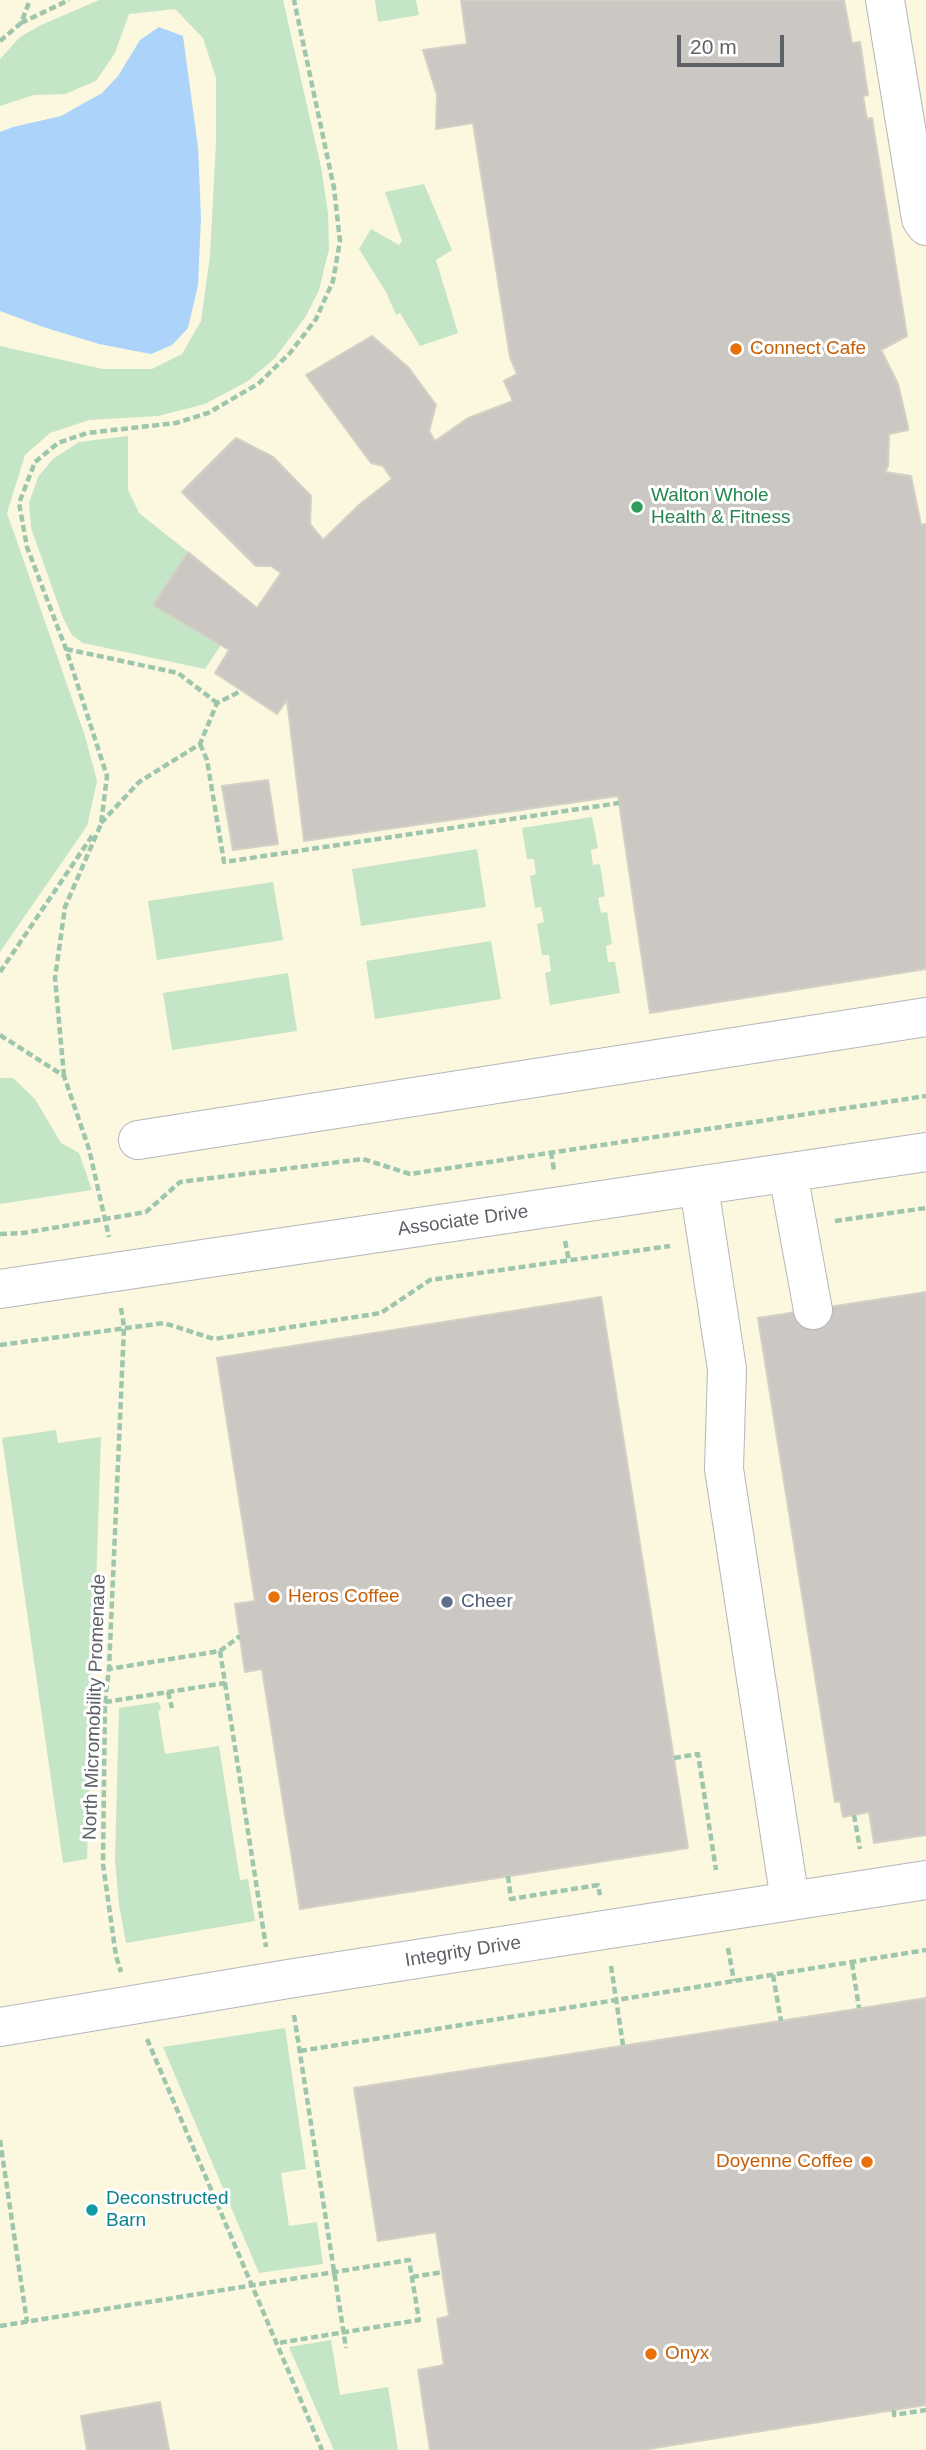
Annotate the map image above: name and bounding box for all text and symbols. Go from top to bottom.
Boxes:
scale bar [681,21,788,65]
text: 20 m [690,35,737,58]
place label: Connect Cafe [750,338,866,360]
marker: Connect Cafe [728,341,744,357]
place label: Walton Whole Health & Fitness [651,485,790,529]
marker: Walton Whole Health & Fitness [629,499,645,515]
street label: Associate Drive [396,1201,530,1241]
street label: North Micromobility Promenade [79,1574,111,1840]
place label: Heros Coffee [288,1586,400,1608]
marker: Heros Coffee [266,1589,282,1605]
place label: Cheer [461,1591,513,1613]
marker: Cheer [439,1594,455,1610]
street label: Integrity Drive [403,1932,523,1972]
place label: Doyenne Coffee [716,2151,853,2173]
marker: Doyenne Coffee [859,2154,875,2170]
place label: Deconstructed Barn [106,2188,229,2232]
marker: Deconstructed Barn [84,2202,100,2218]
place label: Onyx [665,2343,709,2365]
marker: Onyx [643,2346,659,2362]

